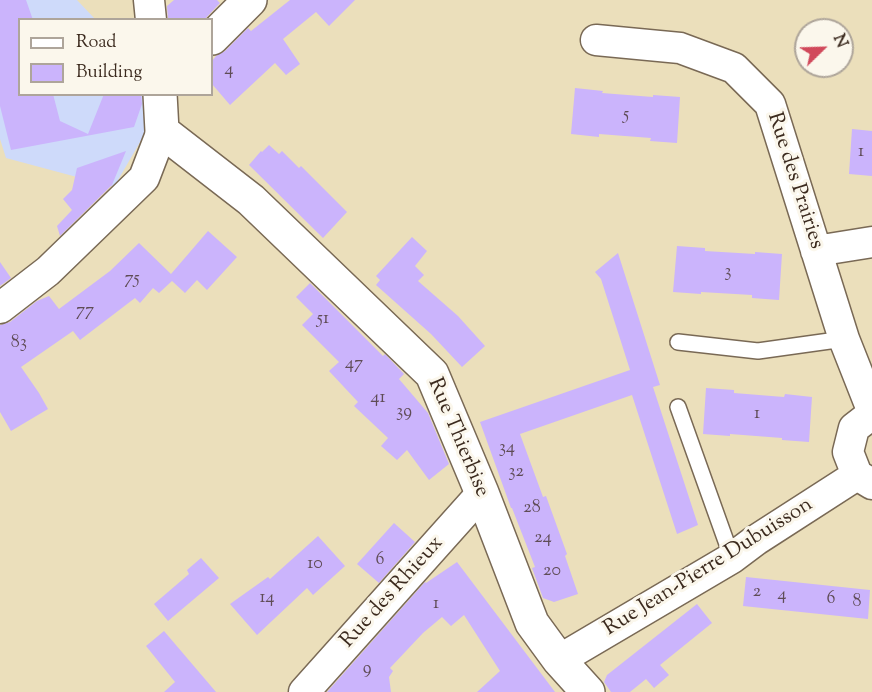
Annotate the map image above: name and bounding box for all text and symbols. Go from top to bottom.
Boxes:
legend [18,18,213,96]
north arrow [794,18,854,78]
text: Road [76,30,116,56]
text: N [826,31,852,52]
text: Building [76,60,142,86]
house number: 4 [224,60,234,82]
house number: 5 [623,105,629,127]
street label: Rue des Prairies [760,110,828,252]
house number: 1 [858,142,864,164]
house number: 3 [724,262,732,284]
house number: 75 [124,269,140,291]
house number: 77 [76,301,94,323]
house number: 51 [317,309,329,331]
house number: 83 [11,333,27,355]
house number: 47 [345,354,363,376]
street label: Rue Thierbise [421,375,493,501]
house number: 41 [370,388,386,410]
house number: 39 [396,402,412,424]
house number: 1 [754,404,760,426]
house number: 34 [499,438,515,460]
house number: 32 [508,462,524,484]
street label: Rue Jean-Pierre Dubuisson [600,493,818,643]
house number: 28 [523,498,541,520]
house number: 24 [534,528,552,550]
street label: Rue des Rhieux [336,532,450,654]
house number: 6 [376,550,384,572]
house number: 10 [307,554,323,576]
house number: 20 [543,561,561,583]
house number: 2 [753,582,761,604]
house number: 4 [777,585,787,607]
house number: 14 [259,588,275,610]
house number: 6 [827,589,835,611]
house number: 8 [853,592,861,614]
house number: 1 [433,594,439,616]
house number: 9 [363,659,371,681]

